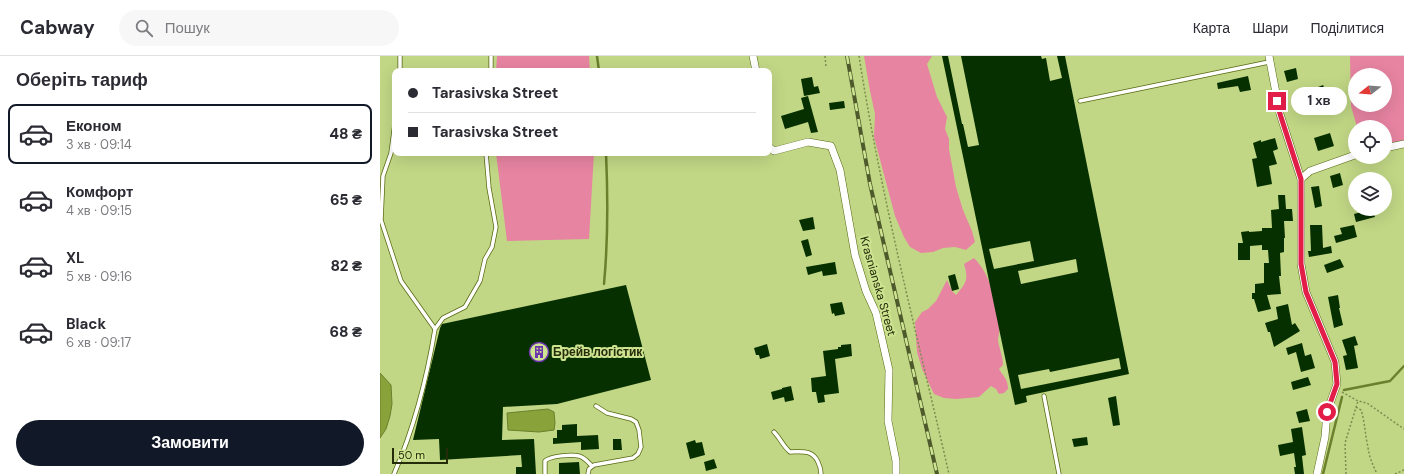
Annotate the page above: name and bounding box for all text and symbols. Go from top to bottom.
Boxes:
search box [119,10,399,46]
text: Cabway [20,15,95,40]
icon: search [133,17,155,39]
text: Пошук [165,18,210,38]
text: Карта [1193,19,1230,37]
text: Шари [1252,19,1288,37]
text: Поділитися [1310,19,1384,37]
text: Оберіть тариф [16,68,148,92]
north arrow [1348,68,1392,112]
map controls [1348,68,1392,216]
text: Tarasivska Street [432,83,558,103]
callout: 1 хв [1291,87,1347,115]
route end [1268,92,1286,110]
text: 1 хв [1307,92,1331,109]
icon: car [18,116,54,152]
text: Економ [66,116,122,136]
button: locate [1348,120,1392,164]
text: Tarasivska Street [432,122,558,142]
text: 48 ₴ [329,124,362,144]
text: 3 хв · 09:14 [66,136,132,153]
button: layers [1348,172,1392,216]
icon: car [18,182,54,218]
text: Комфорт [66,182,133,202]
text: 65 ₴ [330,190,362,210]
text: 4 хв · 09:15 [66,202,132,219]
street label: Krasnianska Street [856,234,900,338]
icon: car [18,248,54,284]
text: XL [66,248,84,268]
text: 82 ₴ [330,256,362,276]
text: 5 хв · 09:16 [66,268,132,285]
icon: car [18,314,54,350]
text: Black [66,314,106,334]
text: 68 ₴ [329,322,362,342]
text: 6 хв · 09:17 [66,334,131,351]
building icon: Брейв логістик [528,341,550,363]
place label: Брейв логістик [553,344,643,360]
route start [1318,403,1336,421]
button: Замовити [16,420,364,466]
scale bar [392,446,448,465]
text: 50 m [398,448,425,462]

